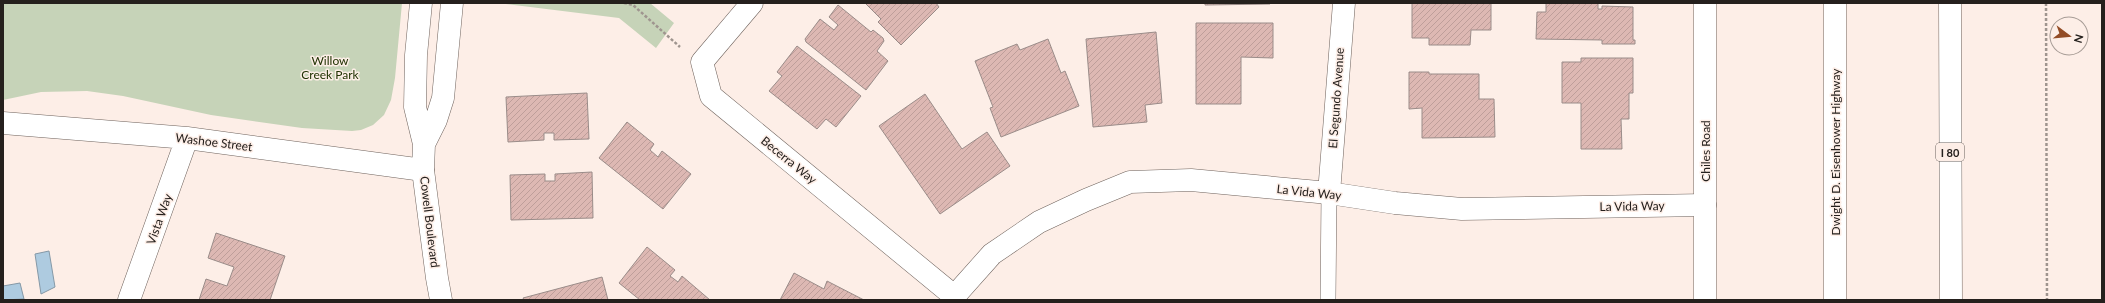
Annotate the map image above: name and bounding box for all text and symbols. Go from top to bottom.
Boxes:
north arrow [2049,16,2089,56]
text: N [2072,33,2087,45]
street label: El Segundo Avenue [1325,47,1347,149]
park label: Willow Creek Park [301,53,360,82]
street label: Dwight D. Eisenhower Highway [1828,68,1843,235]
street label: Chiles Road [1698,120,1713,182]
street label: Washoe Street [175,130,254,154]
street label: Becerra Way [758,133,820,187]
road number: I 80 [1936,143,1964,161]
street label: Cowell Boulevard [417,175,443,269]
street label: La Vida Way [1276,181,1343,203]
street label: Vista Way [143,191,175,247]
street label: La Vida Way [1599,198,1665,214]

